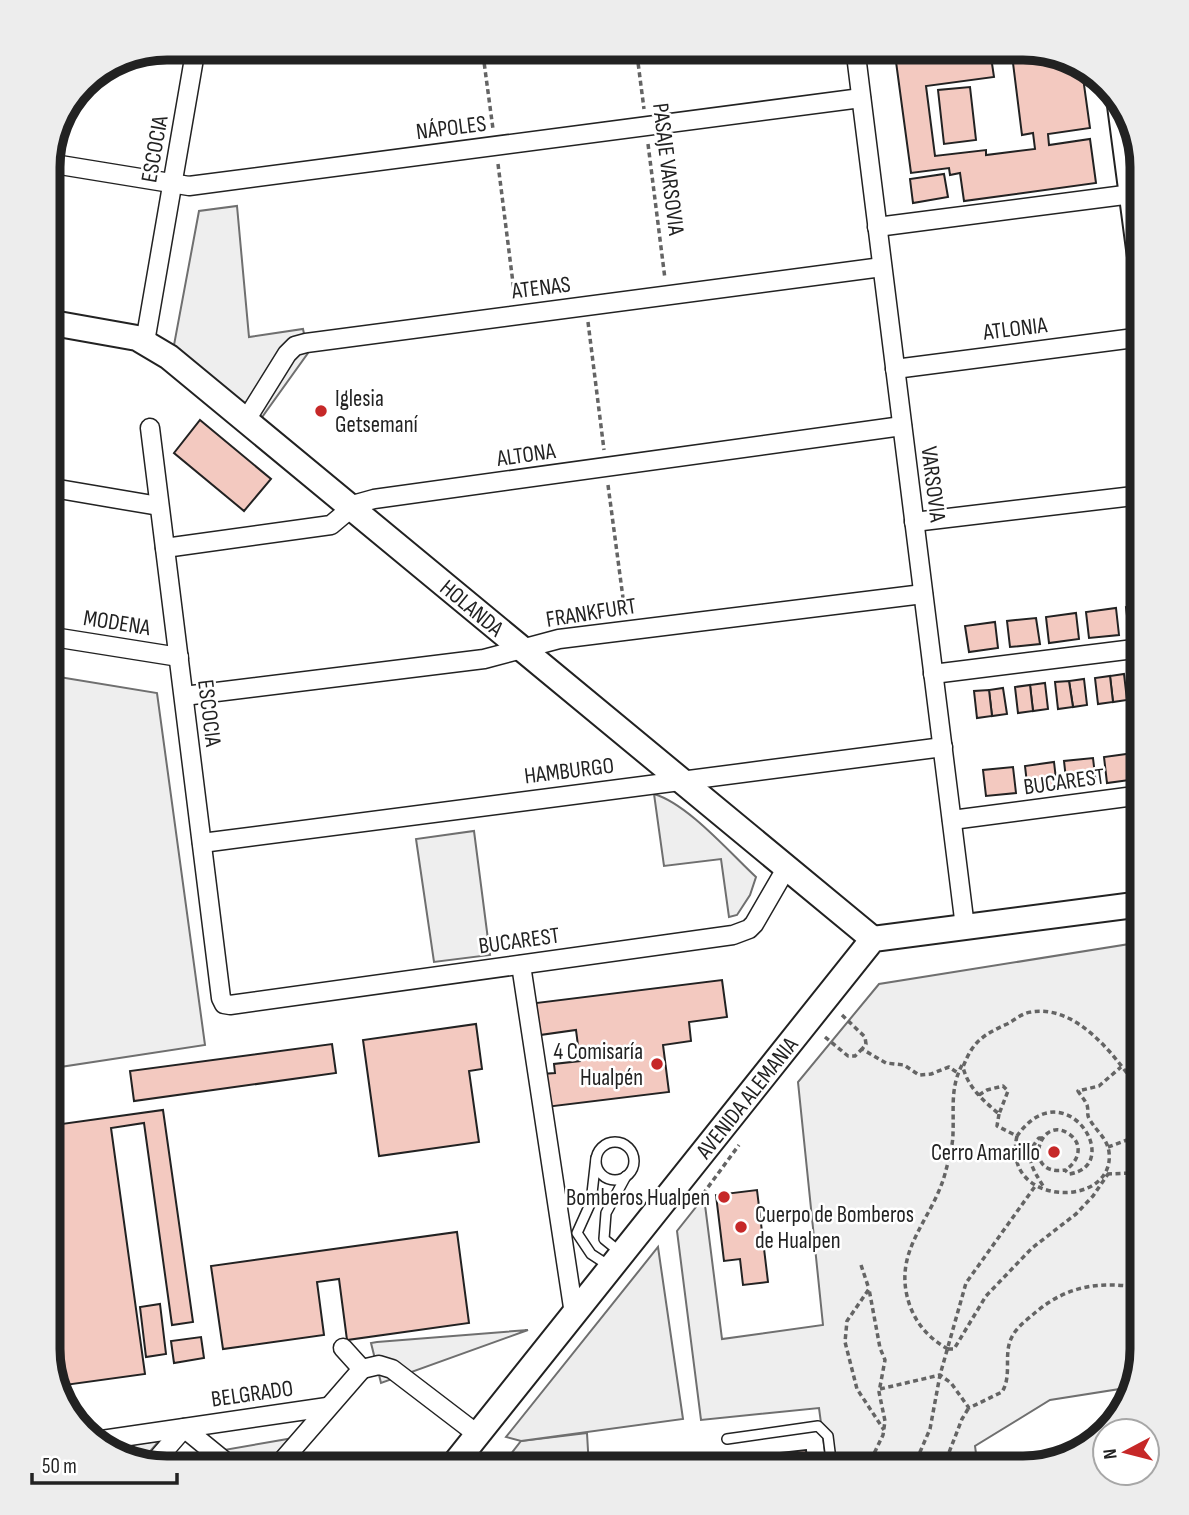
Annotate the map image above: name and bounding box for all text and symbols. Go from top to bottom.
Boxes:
street label: PASAJE VARSOVIA [646,101,690,237]
street label: NÁPOLES [414,110,488,146]
street label: ESCOCIA [135,113,175,185]
street label: ATENAS [509,270,572,306]
street label: ATLONIA [981,311,1049,347]
place label: Iglesia Getsemaní [335,385,419,439]
marker: Iglesia Getsemaní [313,403,329,419]
street label: ALTONA [494,437,557,473]
street label: VARSOVIA [914,445,952,524]
street label: HOLANDA [434,574,509,643]
street label: FRANKFURT [544,592,638,634]
street label: MODENA [81,604,152,642]
street label: ESCOCIA [191,678,227,748]
street label: HAMBURGO [523,752,616,790]
street label: BUCAREST [1022,762,1107,802]
street label: BUCAREST [477,921,562,961]
street label: AVENIDA ALEMANIA [690,1032,804,1165]
place label: 4 Comisaría Hualpén [553,1038,643,1092]
marker: 4 Comisaría Hualpén [649,1056,665,1072]
place label: Cerro Amarillo [931,1139,1040,1167]
marker: Cerro Amarillo [1046,1144,1062,1160]
place label: Bomberos Hualpen [566,1184,710,1212]
marker: Bomberos Hualpen [716,1189,732,1205]
place label: Cuerpo de Bomberos de Hualpen [755,1201,914,1255]
marker: Cuerpo de Bomberos de Hualpen [733,1219,749,1235]
street label: BELGRADO [209,1374,295,1414]
north arrow [1091,1417,1161,1487]
scale bar [32,1442,177,1486]
text: N [1099,1447,1123,1460]
text: 50 m [42,1454,77,1479]

